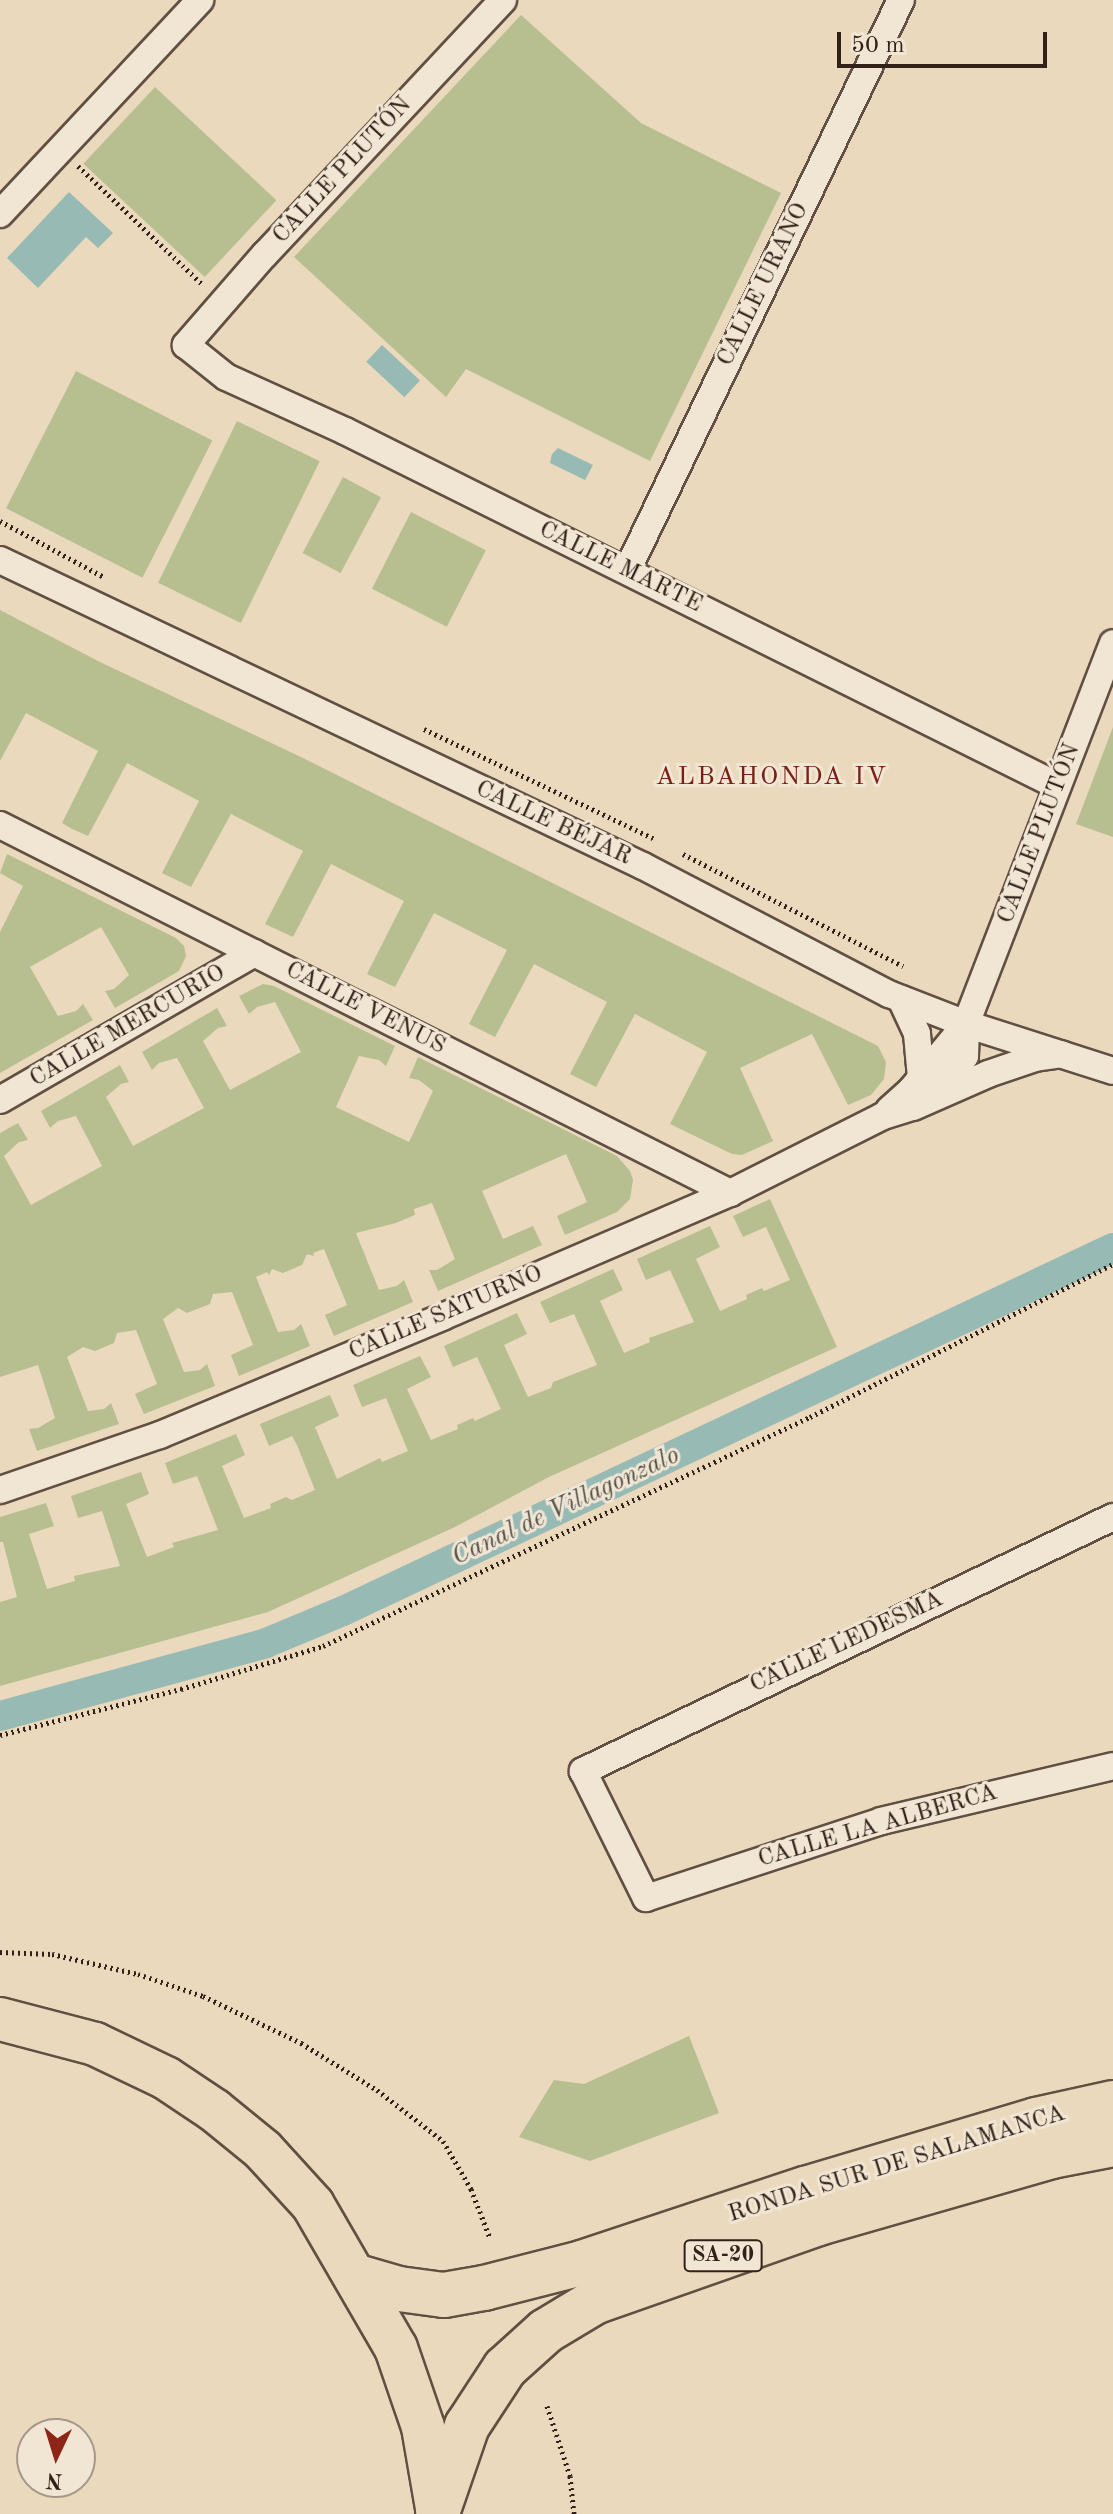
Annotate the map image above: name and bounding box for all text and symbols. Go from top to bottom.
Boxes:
scale bar [841,16,1051,66]
text: 50 m [851,34,905,58]
street label: CALLE PLUTÓN [267,91,419,251]
street label: CALLE URANO [712,199,816,371]
street label: CALLE MARTE [534,516,706,620]
street label: CALLE PLUTÓN [992,740,1088,928]
district label: ALBAHONDA IV [656,762,888,794]
street label: CALLE BÉJAR [470,775,636,873]
street label: CALLE VENUS [280,956,450,1062]
street label: CALLE MERCURIO [25,959,231,1095]
street label: CALLE SATURNO [345,1260,547,1368]
water label: Canal de Villagonzalo [447,1441,685,1573]
street label: CALLE LEDESMA [746,1586,948,1700]
street label: CALLE LA ALBERCA [755,1779,1001,1875]
street label: RONDA SUR DE SALAMANCA [725,2100,1069,2230]
road number: SA-20 [683,2238,763,2274]
north arrow [16,2418,96,2498]
text: N [45,2468,64,2492]

